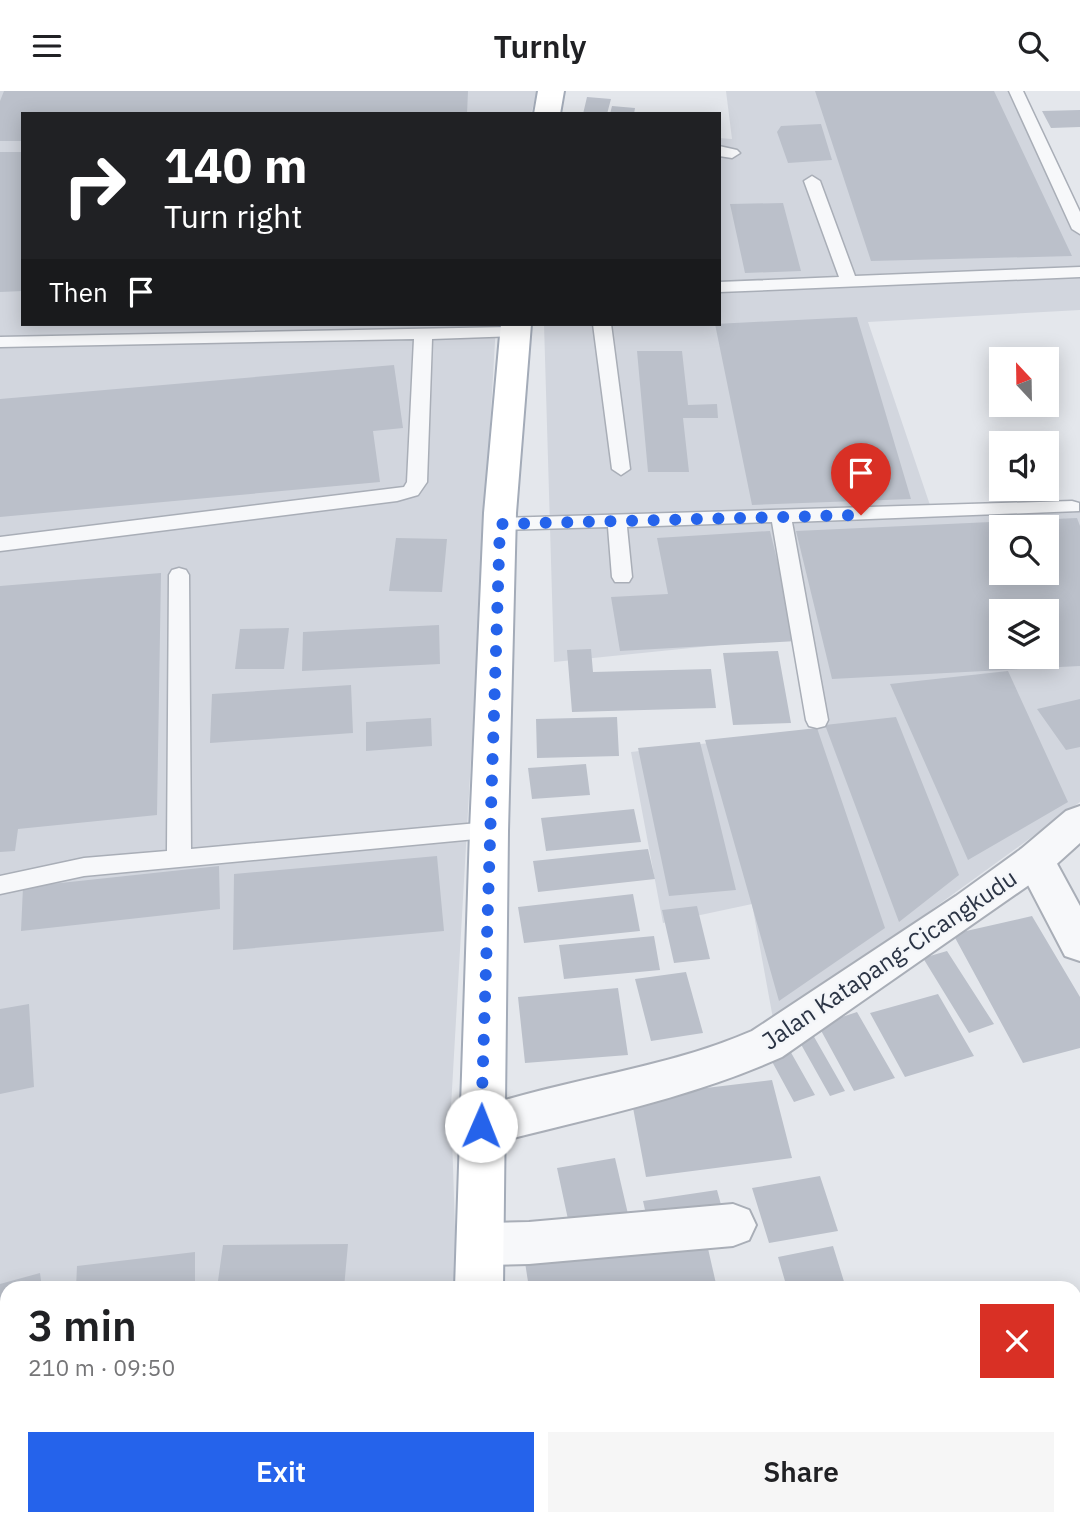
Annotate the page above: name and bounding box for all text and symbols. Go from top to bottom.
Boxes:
text: Turnly [493,25,587,67]
icon: menu [28,27,66,65]
icon: search [1014,27,1052,65]
text: 140 m [164,133,308,196]
icon: right [49,140,140,231]
text: Turn right [164,195,302,237]
icon: arrive [122,273,160,311]
text: Then [49,275,108,309]
north arrow [989,347,1059,417]
map controls [989,347,1059,669]
button: sound [989,431,1059,501]
pin [831,443,891,515]
icon: arrive [842,454,880,492]
button: search [989,515,1059,585]
button: layers [989,599,1059,669]
street label: Jalan Katapang-Cicangkudu [755,861,1023,1057]
position arrow [444,1089,518,1163]
text: 3 min [28,1298,137,1353]
button: close [980,1304,1054,1378]
text: 210 m · 09:50 [28,1352,175,1382]
button: Exit [28,1432,534,1512]
button: Share [548,1432,1054,1512]

